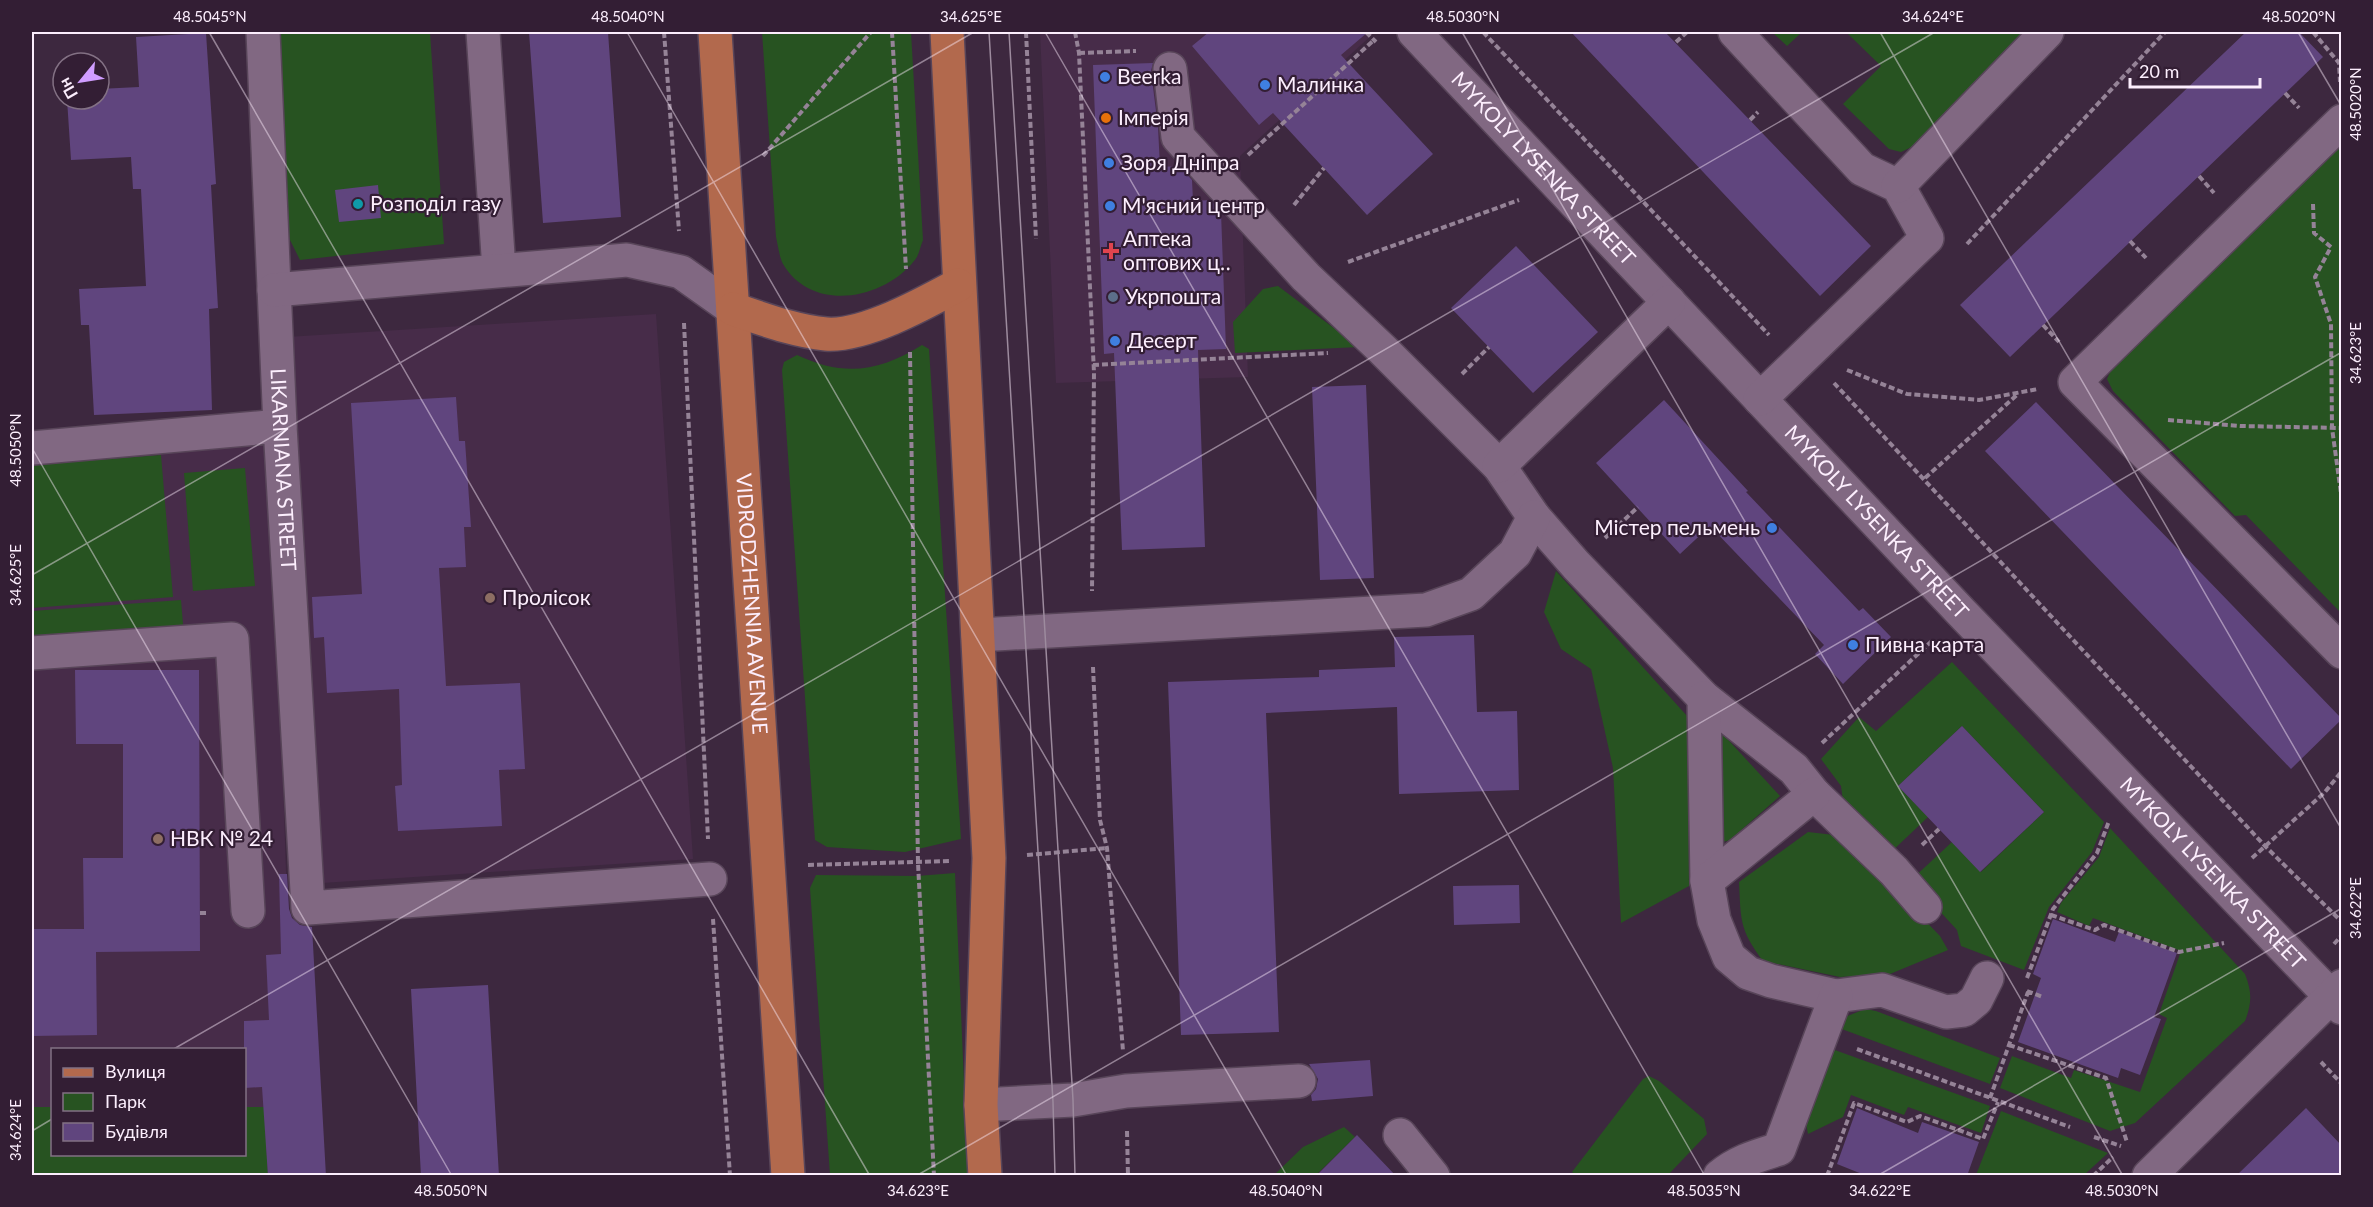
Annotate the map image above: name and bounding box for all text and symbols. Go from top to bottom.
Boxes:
text: 48.5045°N [173,7,247,25]
text: 48.5040°N [591,7,665,25]
text: 34.625°E [940,7,1002,25]
text: 48.5030°N [1426,7,1500,25]
text: 34.624°E [1902,7,1964,25]
text: 48.5020°N [2262,7,2336,25]
north arrow [51,51,111,111]
scale bar [2130,51,2260,89]
text: 20 m [2139,60,2179,82]
place label: Beerka [1117,63,1181,88]
street label: MYKOLY LYSENKA STREET [1447,66,1642,270]
text: 48.5020°N [2346,67,2364,141]
marker: Beerka [1098,70,1112,84]
place label: Малинка [1277,71,1364,96]
text: Пн [54,75,81,103]
marker: Малинка [1258,78,1272,92]
place label: Імперія [1118,104,1189,129]
marker: Імперія [1099,111,1113,125]
place label: Зоря Дніпра [1121,149,1239,174]
marker: Зоря Дніпра [1102,156,1116,170]
place label: Розподіл газу [370,190,501,215]
place label: М'ясний центр [1122,192,1265,217]
marker: Розподіл газу [351,197,365,211]
marker: М'ясний центр [1103,199,1117,213]
place label: Аптека оптових ц‥ [1123,225,1231,274]
marker: Аптека оптових ц‥ [1104,244,1118,258]
place label: Укрпошта [1125,283,1221,308]
marker: Укрпошта [1106,290,1120,304]
text: 34.623°E [2346,322,2364,384]
place label: Десерт [1127,327,1197,352]
marker: Десерт [1108,334,1122,348]
street label: LIKARNIANA STREET [267,368,302,572]
text: 48.5050°N [6,413,24,487]
street label: MYKOLY LYSENKA STREET [1780,419,1975,624]
street label: VIDRODZHENNIA AVENUE [732,472,774,735]
place label: Містер пельмень [1594,514,1760,539]
marker: Містер пельмень [1765,521,1779,535]
text: 34.625°E [6,544,24,606]
place label: Пролісок [502,584,591,609]
marker: Пролісок [483,591,497,605]
place label: Пивна карта [1865,631,1984,656]
marker: Пивна карта [1846,638,1860,652]
street label: MYKOLY LYSENKA STREET [2116,771,2312,974]
place label: НВК № 24 [170,825,273,850]
marker: НВК № 24 [151,832,165,846]
text: 34.622°E [2346,877,2364,939]
legend [51,1048,246,1156]
text: Вулиця [105,1060,166,1082]
text: Парк [105,1090,147,1112]
text: 34.624°E [6,1099,24,1161]
text: Будівля [105,1120,168,1142]
text: 48.5050°N [414,1181,488,1199]
text: 34.623°E [887,1181,949,1199]
text: 48.5040°N [1249,1181,1323,1199]
text: 48.5035°N [1667,1181,1741,1199]
text: 34.622°E [1849,1181,1911,1199]
text: 48.5030°N [2085,1181,2159,1199]

